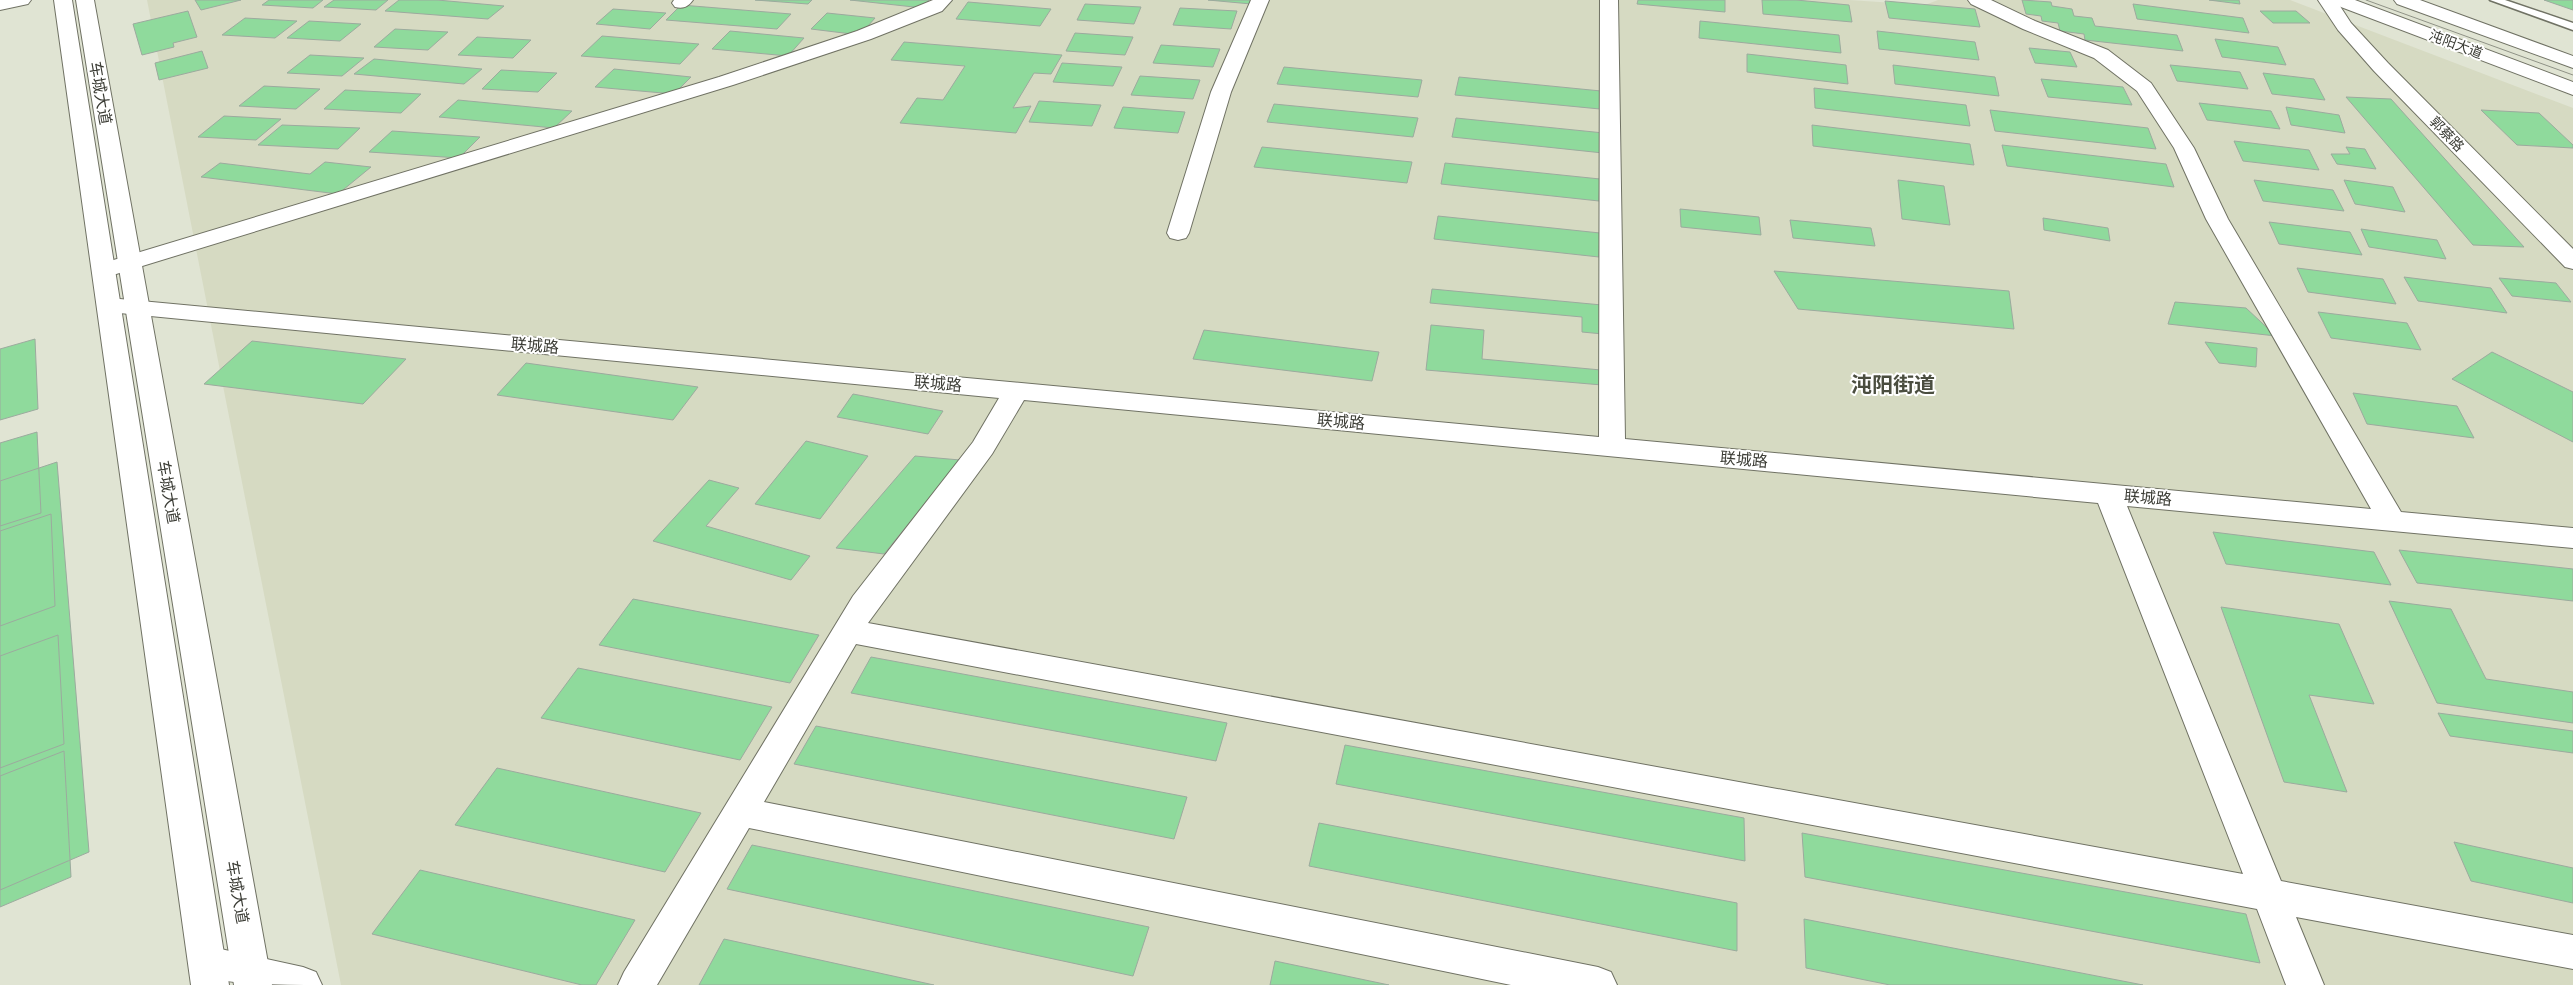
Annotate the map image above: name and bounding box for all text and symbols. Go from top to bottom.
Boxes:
street label: 沌阳大道 [2427,26,2485,62]
street label: 车城大道 [85,60,116,126]
street label: 郭蔡路 [2426,113,2468,155]
street label: 联城路 [510,333,560,358]
street label: 联城路 [913,371,963,396]
district label: 沌阳街道 [1851,371,1935,398]
street label: 联城路 [1316,409,1366,434]
street label: 联城路 [1719,447,1769,472]
street label: 车城大道 [153,459,184,525]
street label: 联城路 [2123,485,2173,510]
street label: 车城大道 [222,859,253,925]

